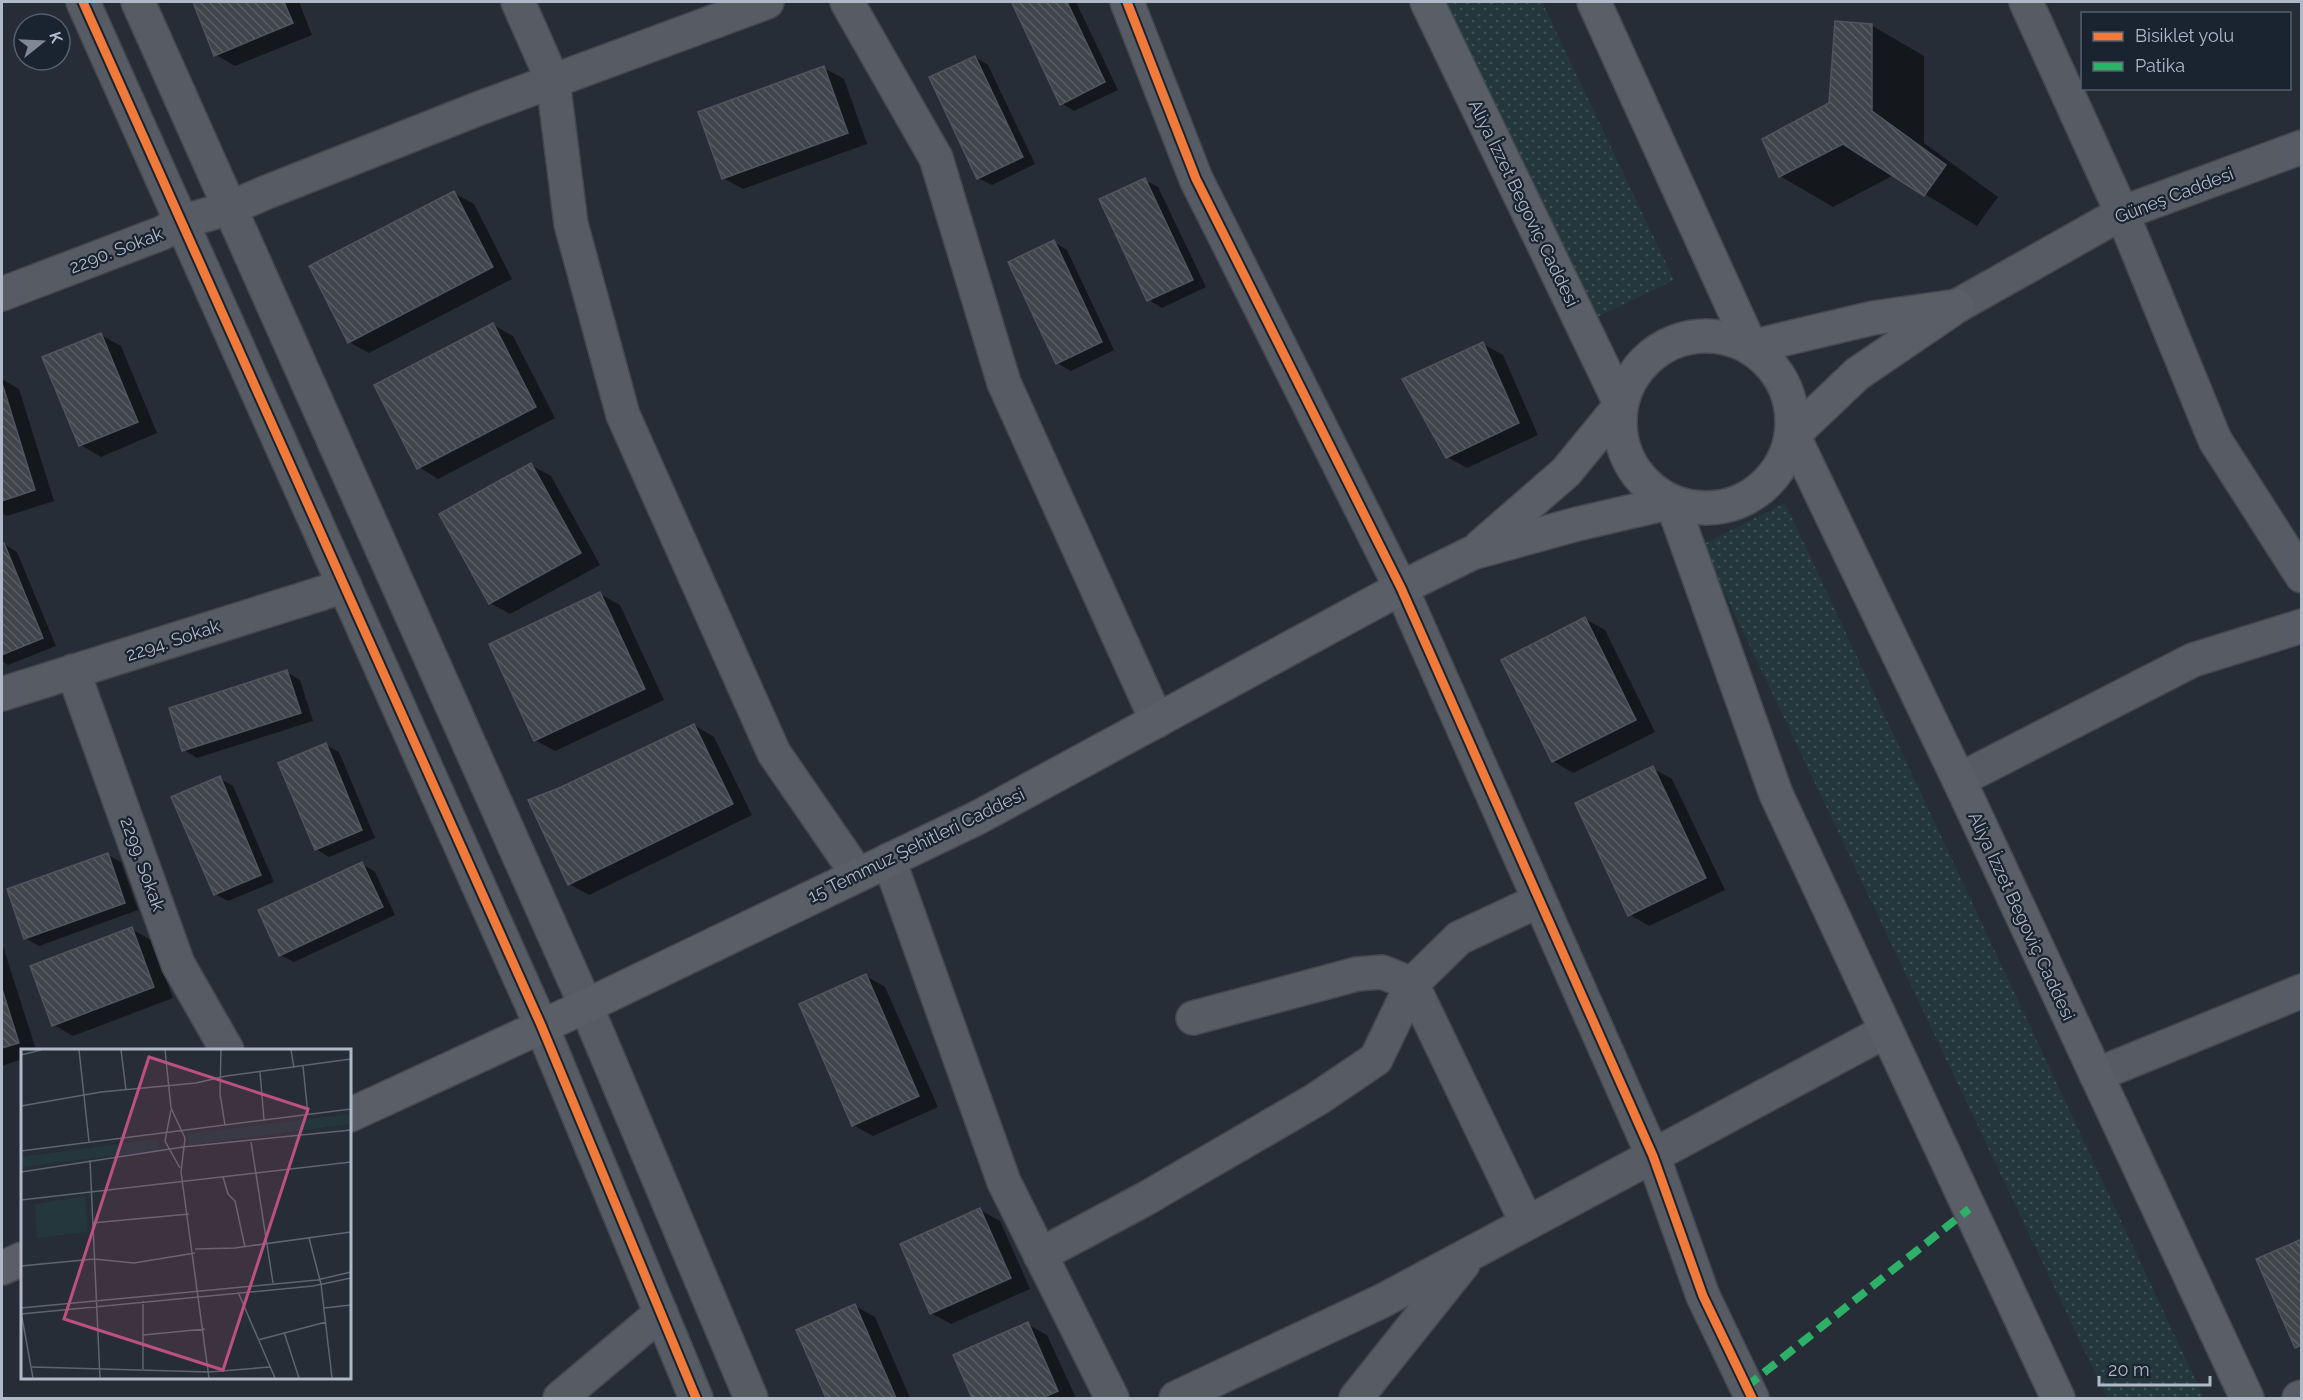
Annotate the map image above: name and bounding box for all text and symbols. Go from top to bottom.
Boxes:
north arrow [12,12,72,72]
legend [2081,12,2291,90]
text: Bisiklet yolu [2135,25,2234,46]
text: K [45,29,67,46]
text: Patika [2135,55,2185,76]
street label: Aliya İzzet Begoviç Caddesi [1465,96,1583,310]
street label: Güneş Caddesi [2112,163,2236,227]
street label: 2290. Sokak [66,222,166,278]
street label: 2294. Sokak [123,615,223,665]
street label: 15 Temmuz Şehitleri Caddesi [804,783,1028,907]
street label: Aliya İzzet Begoviç Caddesi [1964,808,2080,1024]
street label: 2299. Sokak [116,814,170,914]
inset map [21,1049,351,1379]
scale bar [2099,1349,2210,1387]
text: 20 m [2108,1359,2150,1380]

